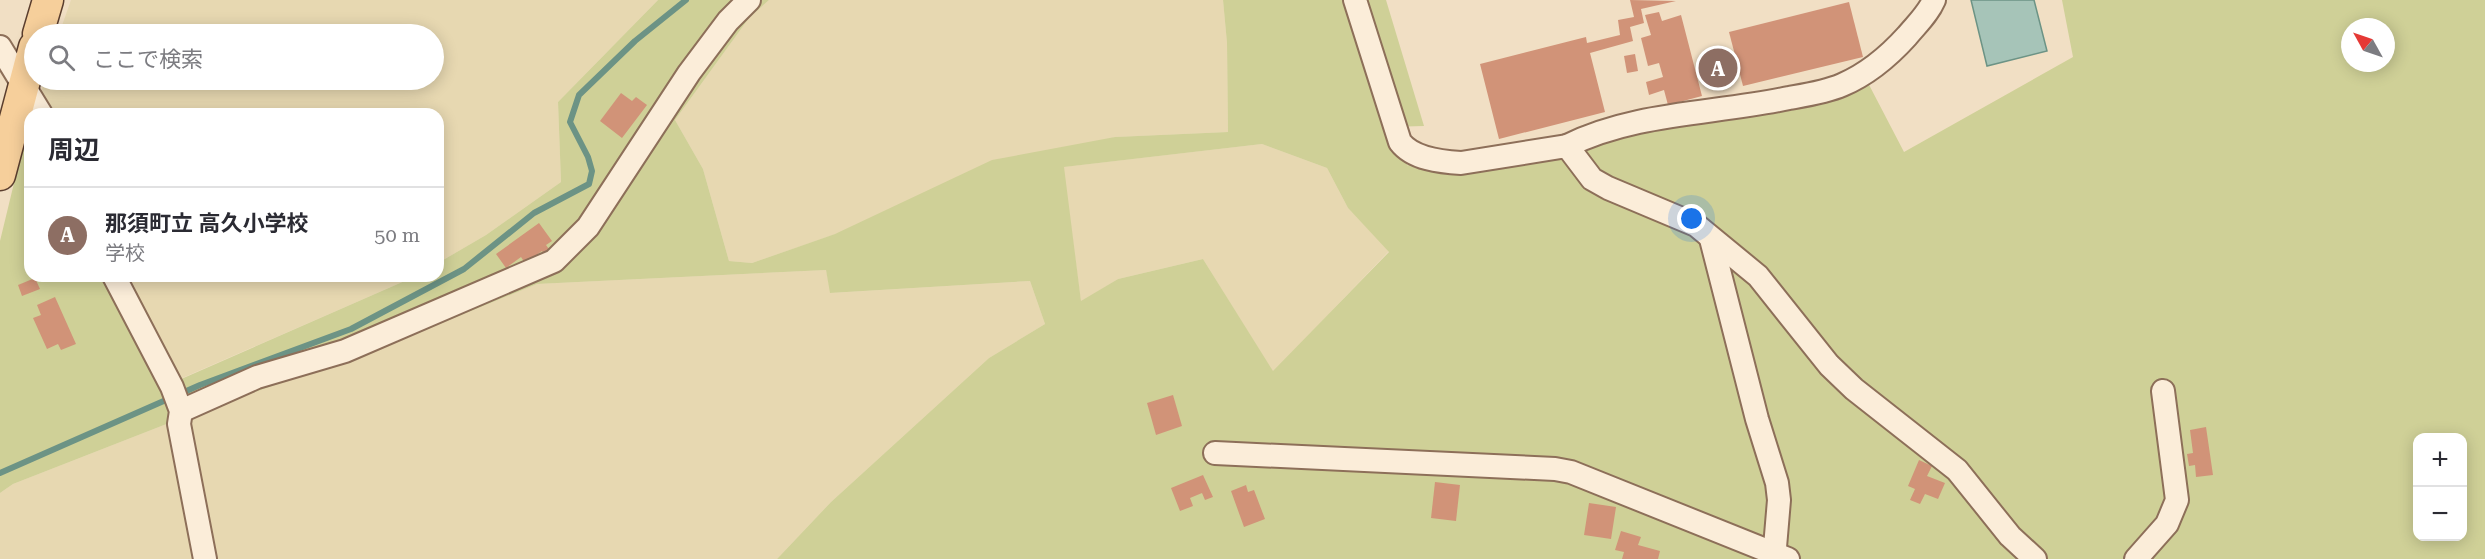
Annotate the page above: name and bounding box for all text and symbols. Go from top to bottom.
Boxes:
north arrow [2341,18,2395,72]
search box [24,24,444,90]
icon: search [45,41,78,74]
pin: A [1698,46,1738,90]
text: ここで検索 [93,47,203,72]
text: 周辺 [48,135,100,165]
your location [1677,204,1706,233]
text: 那須町立 高久小学校 [105,211,309,236]
text: A [60,223,75,247]
text: 50 m [374,223,420,247]
text: 学校 [105,241,145,265]
map controls [2413,433,2467,541]
button: + [2413,433,2467,487]
button: − [2413,487,2467,541]

